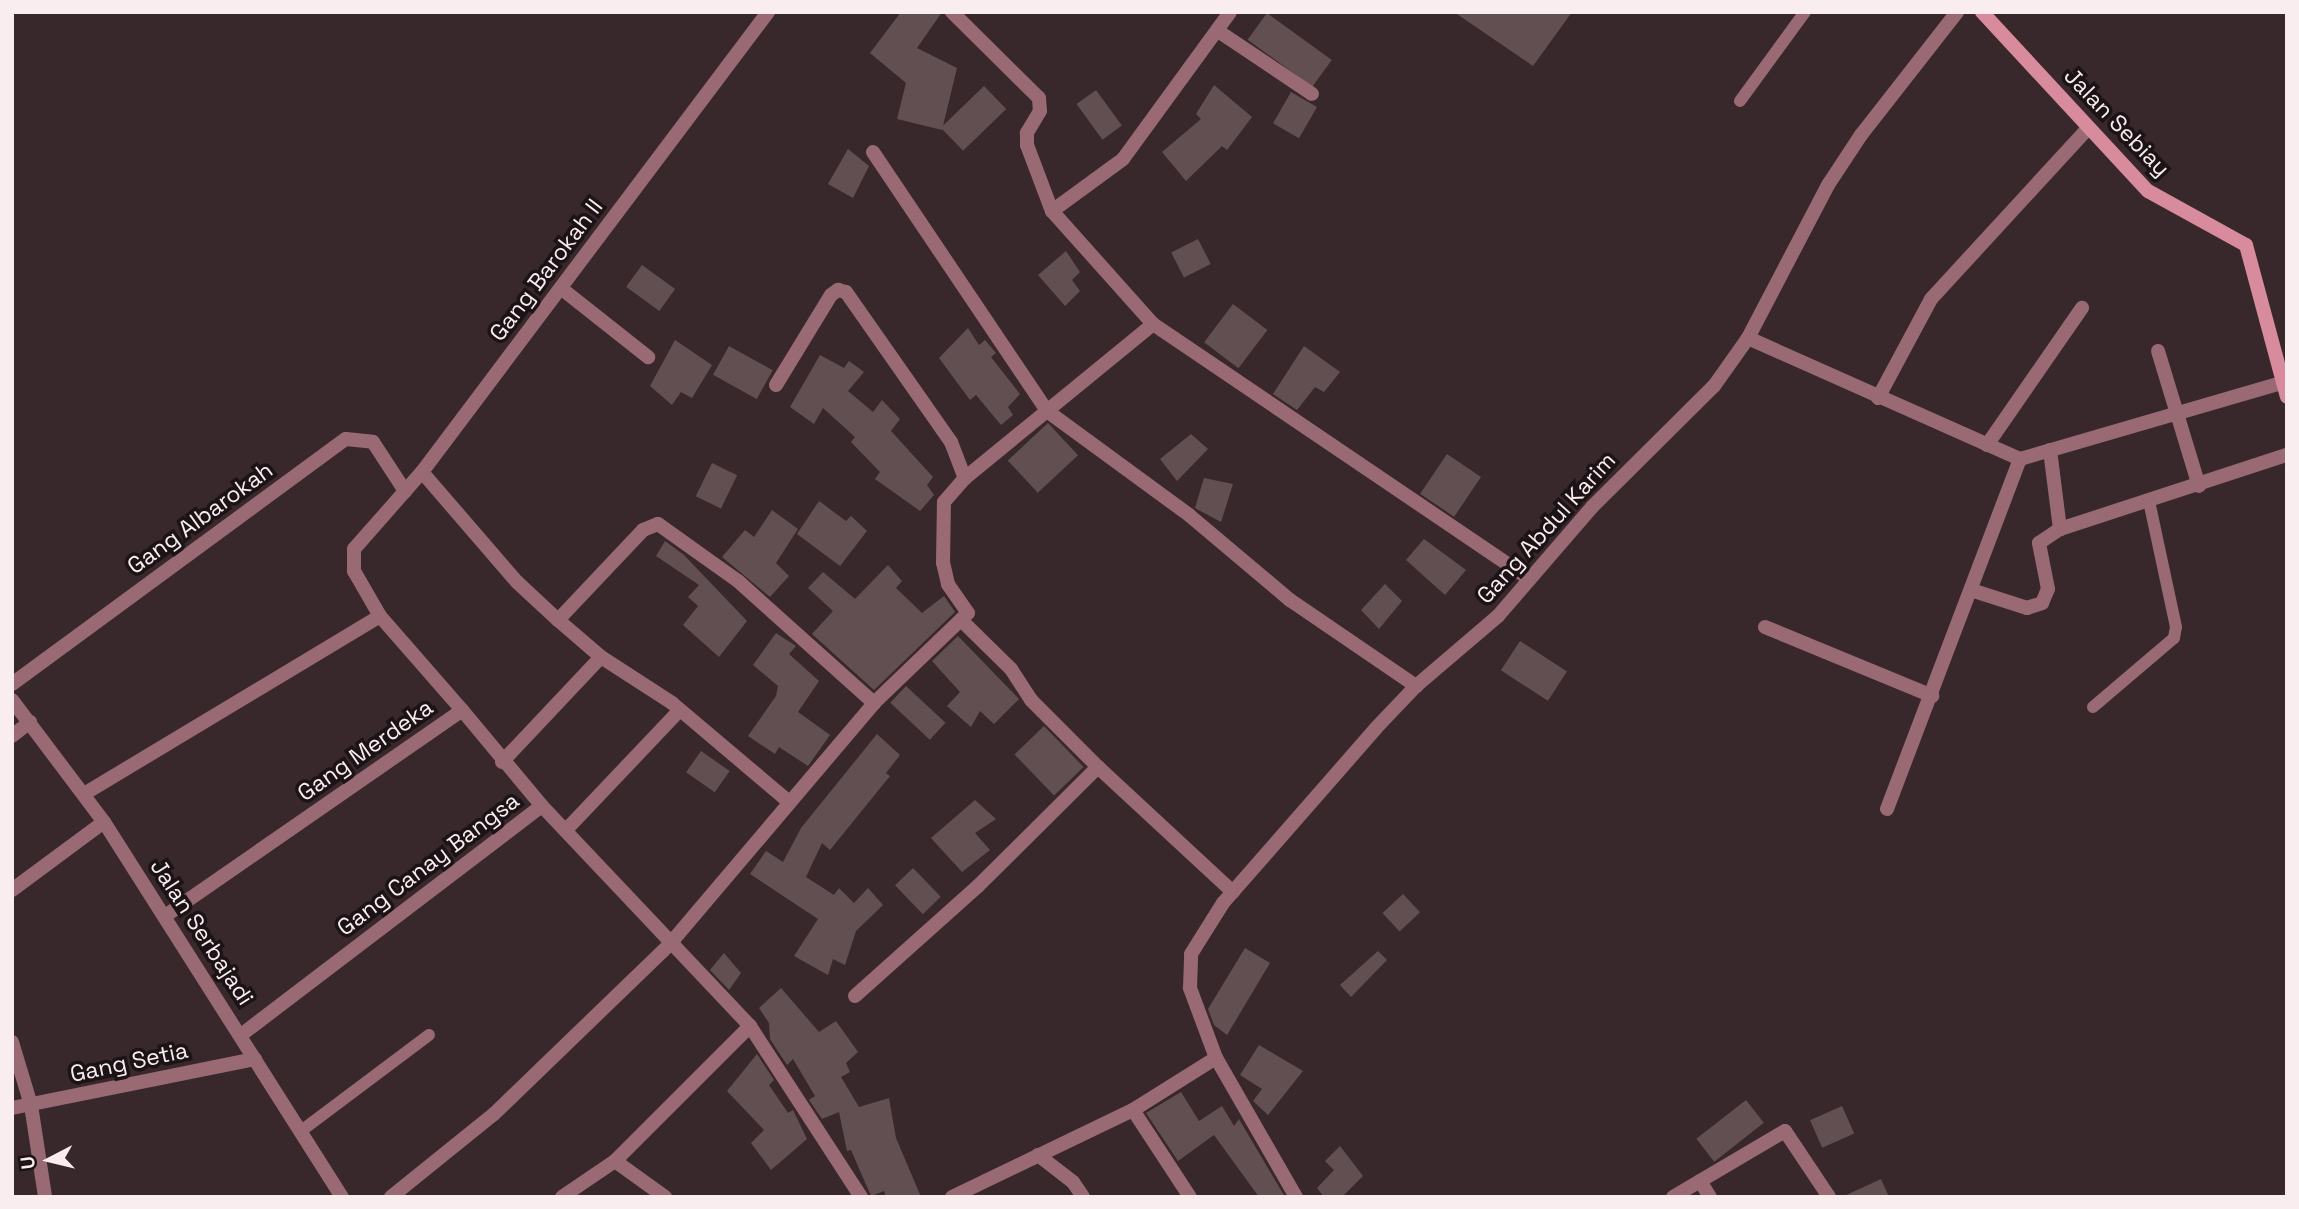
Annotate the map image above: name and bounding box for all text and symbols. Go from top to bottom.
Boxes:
street label: Jalan Sebiay [2058,62,2176,182]
street label: Gang Barokah II [484,194,608,346]
street label: Gang Abdul Karim [1471,447,1621,609]
street label: Gang Albarokah [122,456,278,580]
street label: Gang Merdeka [292,693,438,807]
street label: Gang Canay Bangsa [332,787,524,941]
street label: Jalan Serbajadi [145,854,259,1010]
street label: Gang Setia [67,1036,191,1088]
north arrow [14,1125,84,1195]
text: U [14,1155,41,1170]

